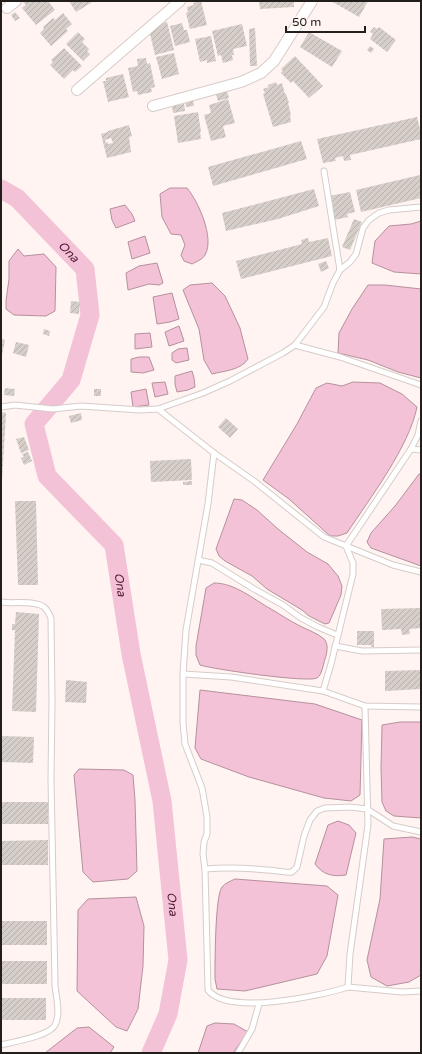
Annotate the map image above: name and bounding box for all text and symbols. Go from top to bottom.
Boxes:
scale bar [286,8,365,34]
text: 50 m [292,15,321,29]
water label: Ona [55,239,82,265]
water label: Ona [111,572,129,598]
water label: Ona [164,892,181,917]

